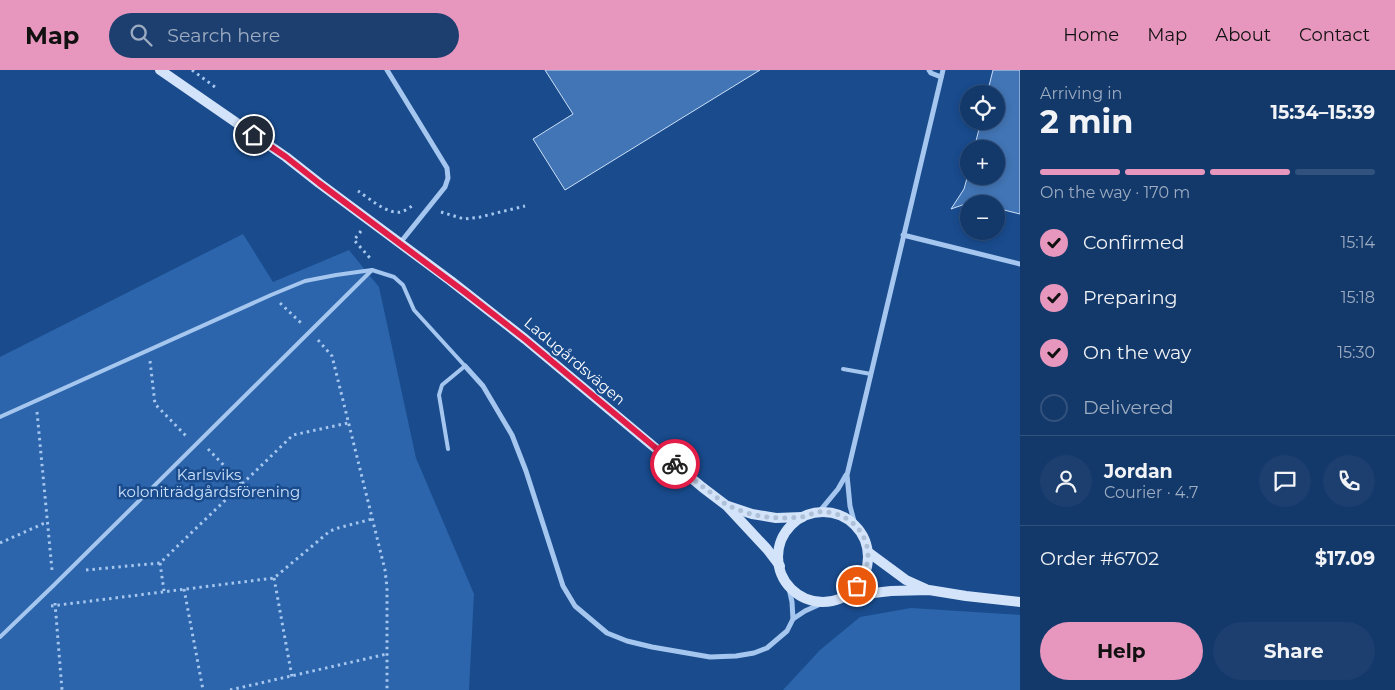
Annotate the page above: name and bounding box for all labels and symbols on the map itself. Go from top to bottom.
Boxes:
pin [233,114,275,156]
street label: Ladugårdsvägen [520,313,630,409]
courier [650,439,700,489]
park label: Karlsviks koloniträdgårdsförening [118,465,300,501]
pin [836,565,878,607]

